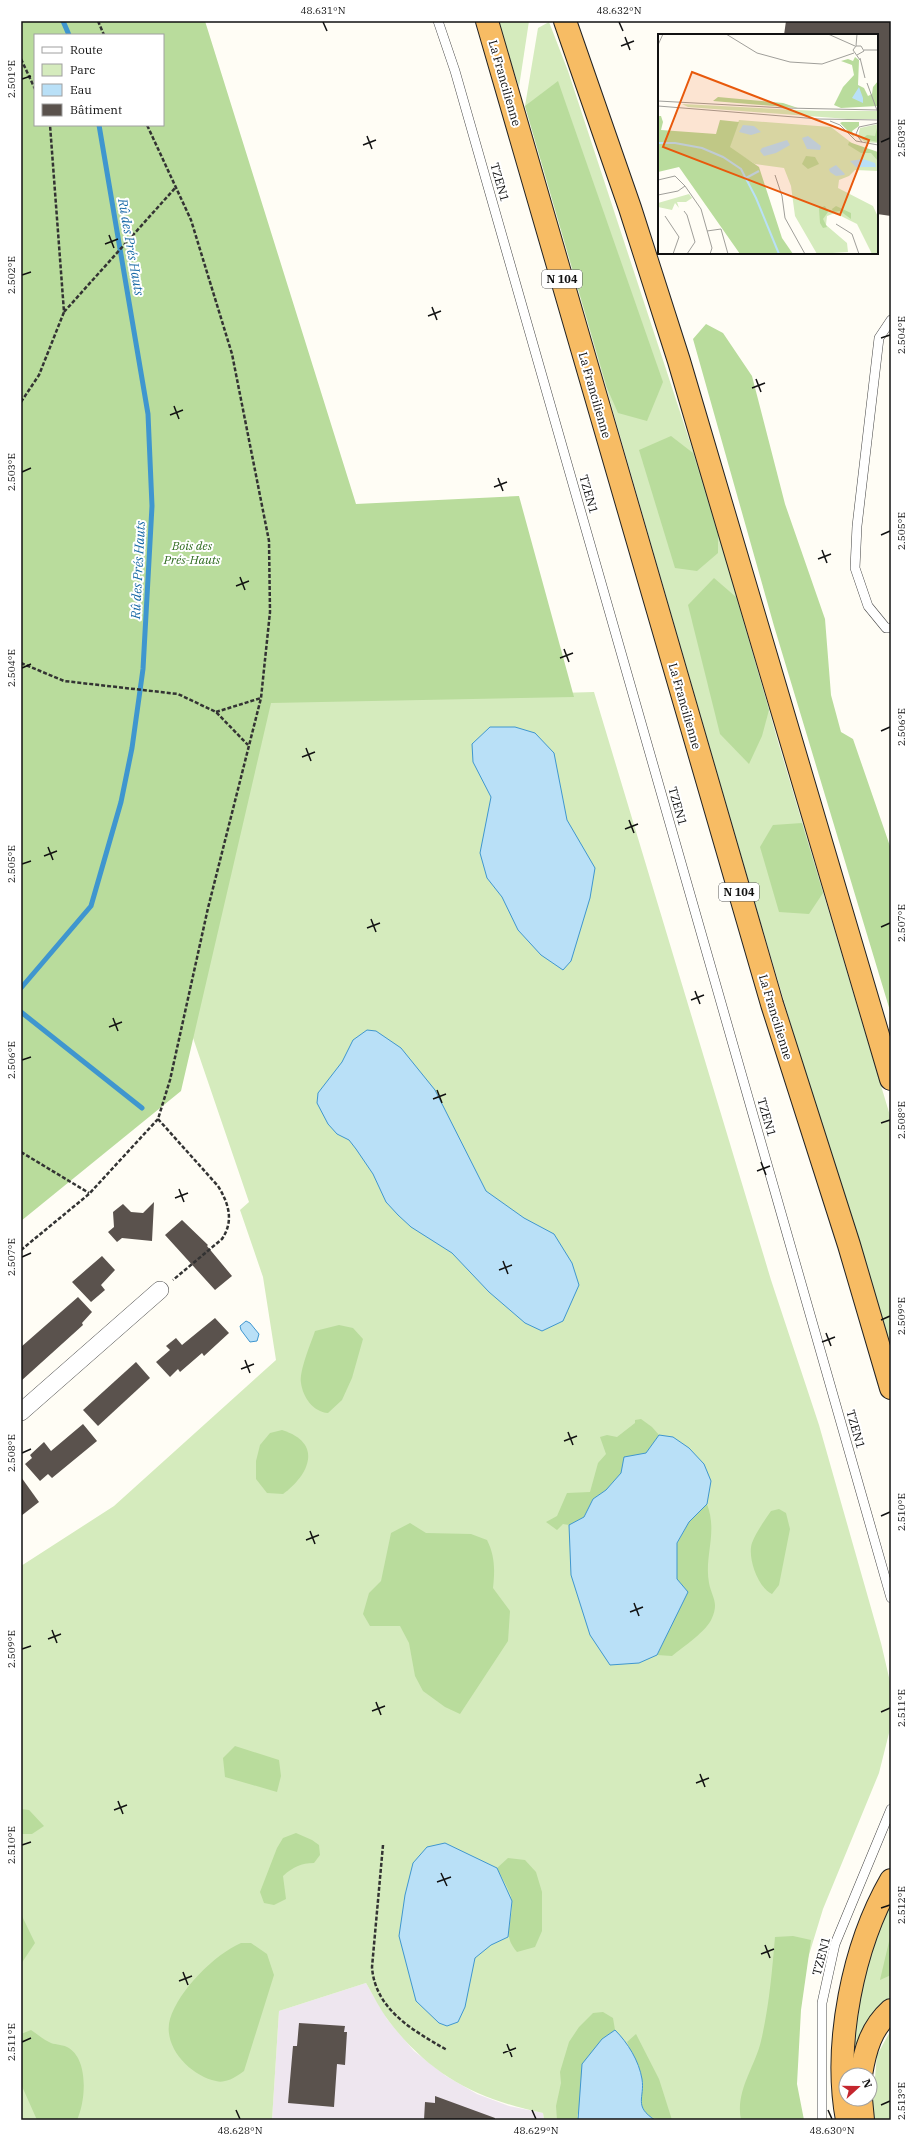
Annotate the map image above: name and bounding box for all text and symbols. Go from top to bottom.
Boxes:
text: 48.631°N [300,4,346,17]
text: 48.632°N [596,4,642,17]
legend [34,34,164,126]
inset map [658,34,878,254]
street label: La Francilienne [486,38,524,128]
text: Route [70,42,103,57]
text: 2.501°E [5,60,18,98]
text: Parc [70,62,95,77]
text: Eau [70,82,92,97]
text: Bâtiment [70,102,122,117]
text: 2.503°E [895,119,908,157]
street label: TZEN1 [487,161,513,203]
water label: Rû des Prés Hauts [114,196,148,297]
text: 2.502°E [5,256,18,294]
road number: N 104 [542,270,582,288]
text: 2.504°E [895,316,908,354]
street label: La Francilienne [576,350,614,440]
text: 2.503°E [5,453,18,491]
street label: TZEN1 [576,473,602,515]
text: 2.505°E [895,512,908,550]
water label: Rû des Prés Hauts [127,520,149,620]
park label: Bois des Prés-Hauts [163,538,221,567]
text: 2.504°E [5,649,18,687]
street label: La Francilienne [666,661,704,751]
text: 2.506°E [895,708,908,746]
street label: TZEN1 [665,785,691,827]
text: 2.505°E [5,845,18,883]
road number: N 104 [719,883,759,901]
text: 2.507°E [895,904,908,942]
street label: La Francilienne [756,972,796,1062]
text: 2.506°E [5,1041,18,1079]
street label: TZEN1 [754,1096,780,1138]
text: 2.508°E [895,1101,908,1139]
text: 2.507°E [5,1238,18,1276]
text: 2.509°E [895,1297,908,1335]
street label: TZEN1 [843,1408,869,1450]
text: 2.508°E [5,1434,18,1472]
text: 2.510°E [895,1493,908,1531]
text: 2.509°E [5,1630,18,1668]
text: 2.511°E [895,1689,908,1727]
text: 2.510°E [5,1826,18,1864]
text: 2.512°E [895,1886,908,1924]
street label: TZEN1 [809,1935,833,1977]
text: 2.511°E [5,2023,18,2061]
north arrow [838,2067,878,2107]
text: N [859,2077,876,2090]
text: 2.513°E [895,2082,908,2120]
text: 48.628°N [217,2124,263,2137]
text: 48.629°N [513,2124,559,2137]
text: 48.630°N [809,2124,855,2137]

